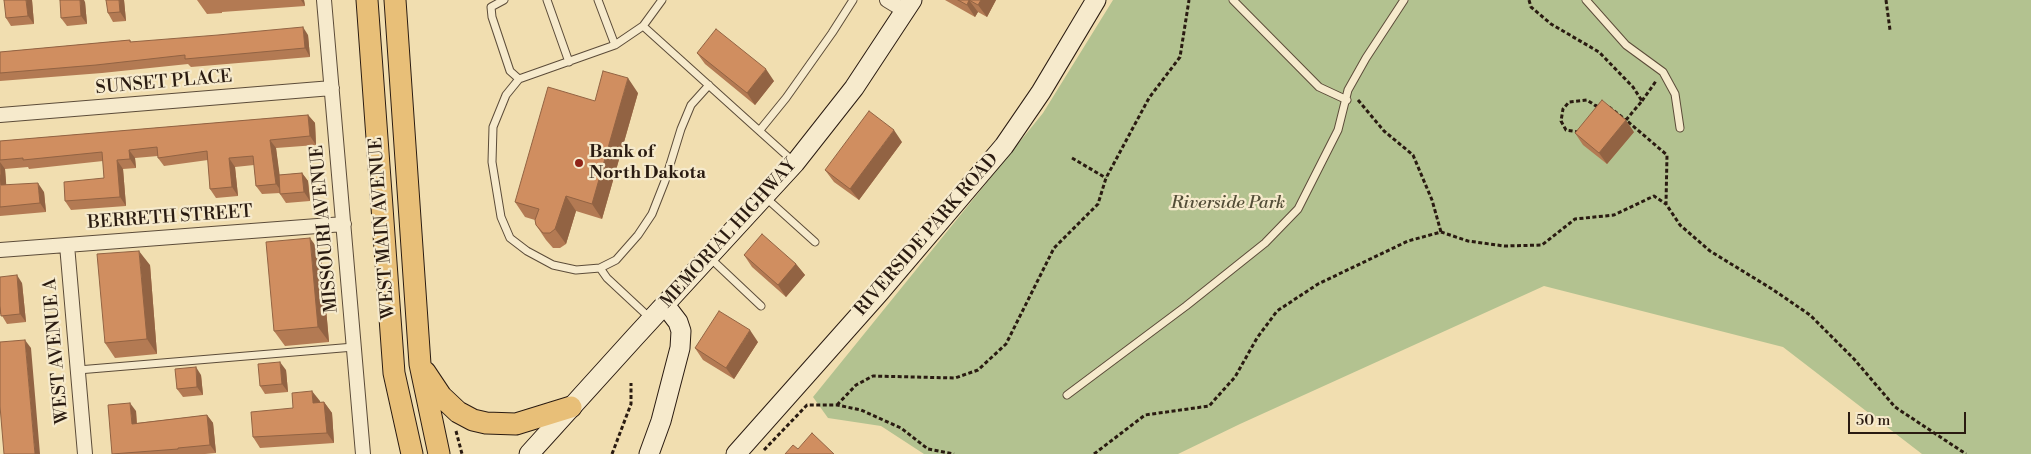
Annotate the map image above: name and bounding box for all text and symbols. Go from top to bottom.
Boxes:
street label: SUNSET PLACE [95,66,233,100]
street label: WEST MAIN AVENUE [366,136,400,320]
place label: Bank of North Dakota [589,142,706,184]
street label: MISSOURI AVENUE [307,144,343,314]
street label: RIVERSIDE PARK ROAD [851,149,1003,321]
street label: MEMORIAL HIGHWAY [656,155,802,313]
marker: Bank of North Dakota [573,157,585,169]
park label: Riverside Park [1171,193,1285,215]
street label: BERRETH STREET [87,201,253,235]
street label: WEST AVENUE A [40,277,74,425]
scale bar [1851,402,1968,434]
text: 50 m [1856,411,1890,430]

